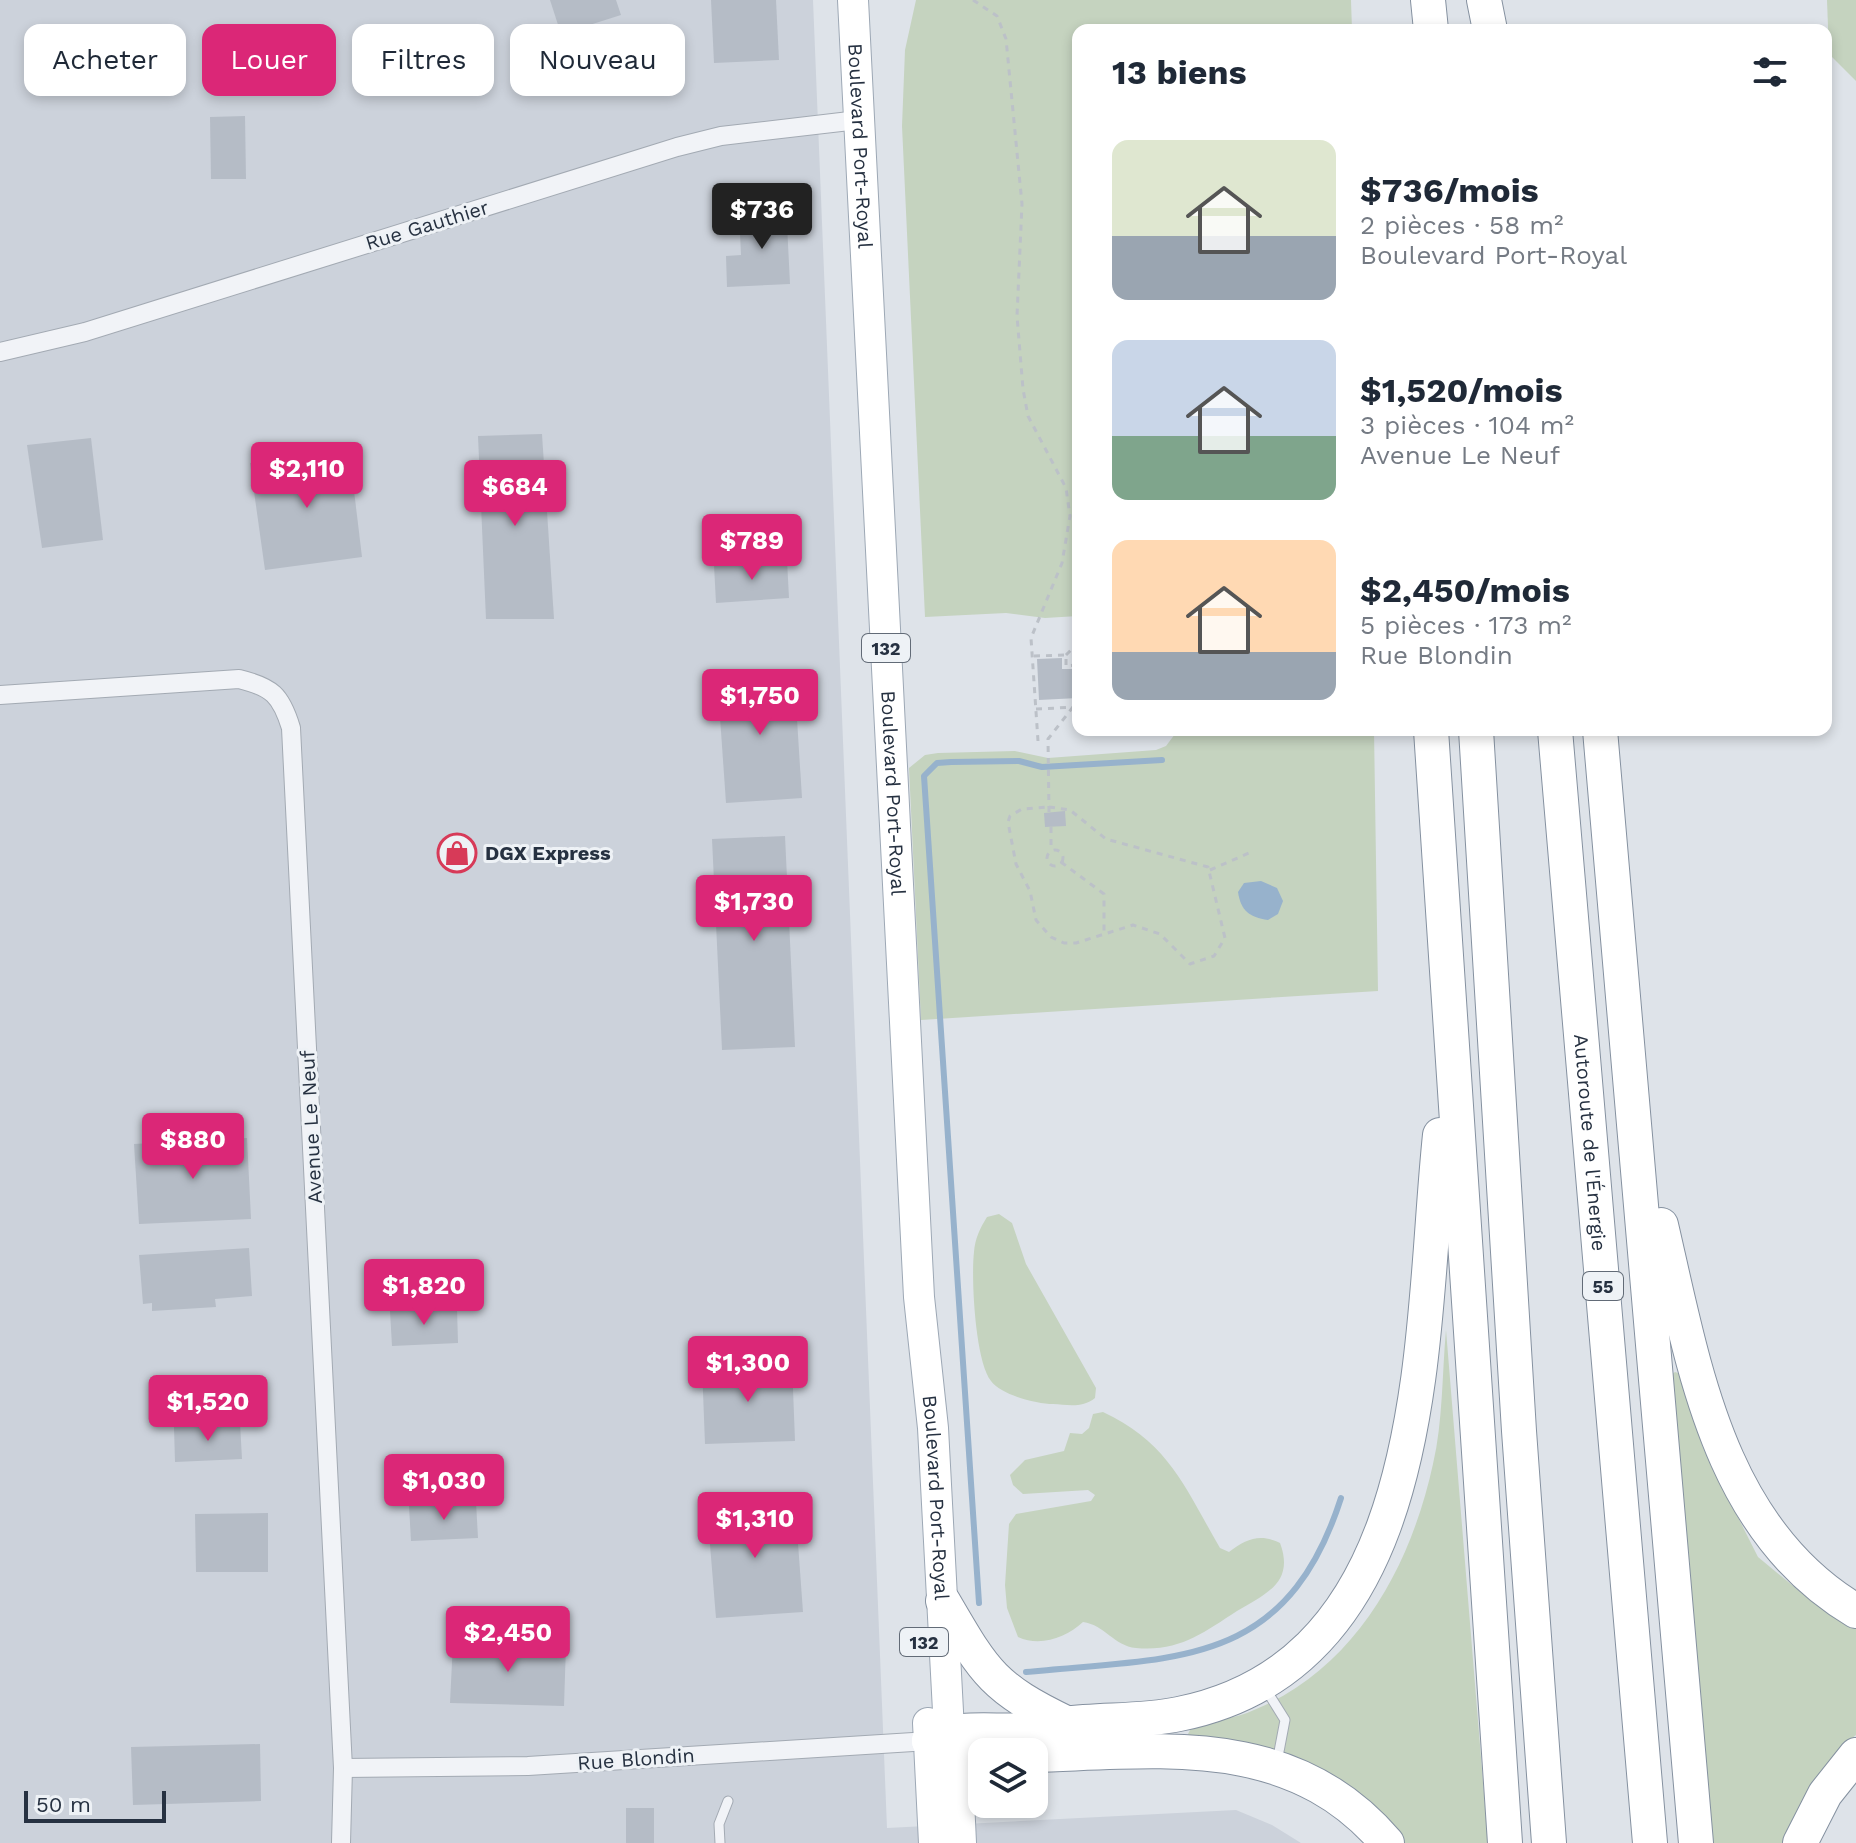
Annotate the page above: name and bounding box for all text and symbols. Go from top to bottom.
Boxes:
chip: Acheter [24,24,186,96]
chip: Louer [202,24,336,96]
chip: Filtres [352,24,494,96]
chip: Nouveau [510,24,685,96]
street label: Boulevard Port-Royal [843,43,878,249]
icon: filters [1748,50,1792,94]
text: 13 biens [1112,52,1247,92]
text: $736/mois [1360,170,1539,210]
icon: home [1176,172,1272,268]
pin: $736 [715,183,809,251]
text: $736 [730,194,794,224]
street label: Rue Gauthier [362,195,492,255]
text: 2 pièces · 58 m² [1360,210,1563,240]
text: Boulevard Port-Royal [1360,240,1627,270]
text: $1,520/mois [1360,370,1563,410]
icon: home [1176,372,1272,468]
text: 3 pièces · 104 m² [1360,410,1574,440]
text: Avenue Le Neuf [1360,440,1560,470]
pin: $2,110 [242,442,372,510]
text: $2,110 [269,453,345,483]
pin: $684 [468,460,562,528]
text: $684 [482,471,548,501]
pin: $789 [705,514,799,582]
text: $789 [720,525,784,555]
text: $2,450/mois [1360,570,1570,610]
icon: home [1176,572,1272,668]
text: 5 pièces · 173 m² [1360,610,1572,640]
road number: 132 [862,634,910,662]
text: Rue Blondin [1360,640,1513,670]
pin: $1,750 [695,669,825,737]
text: $1,750 [720,680,800,710]
street label: Boulevard Port-Royal [876,690,911,896]
shop icon: DGX Express [436,832,478,874]
place label: DGX Express [485,841,611,865]
pin: $1,730 [689,875,819,943]
text: $1,730 [714,886,794,916]
street label: Autoroute de l'Énergie [1569,1033,1611,1252]
street label: Avenue Le Neuf [295,1049,327,1204]
pin: $880 [146,1113,240,1181]
text: $880 [160,1124,226,1154]
pin: $1,820 [359,1259,489,1327]
text: $1,820 [382,1270,466,1300]
road number: 55 [1583,1272,1623,1300]
pin: $1,300 [683,1336,813,1404]
text: $1,300 [706,1347,790,1377]
pin: $1,520 [143,1375,273,1443]
text: $1,520 [167,1386,249,1416]
street label: Boulevard Port-Royal [918,1394,954,1601]
pin: $1,030 [379,1454,509,1522]
text: $1,030 [402,1465,486,1495]
pin: $1,310 [690,1492,820,1560]
text: $1,310 [716,1503,794,1533]
pin: $2,450 [443,1606,573,1674]
text: $2,450 [464,1617,552,1647]
road number: 132 [900,1628,948,1656]
map controls [968,1738,1048,1818]
button: layers [968,1738,1048,1818]
street label: Rue Blondin [577,1743,695,1775]
scale bar [24,1787,166,1823]
text: 50 m [36,1792,91,1817]

